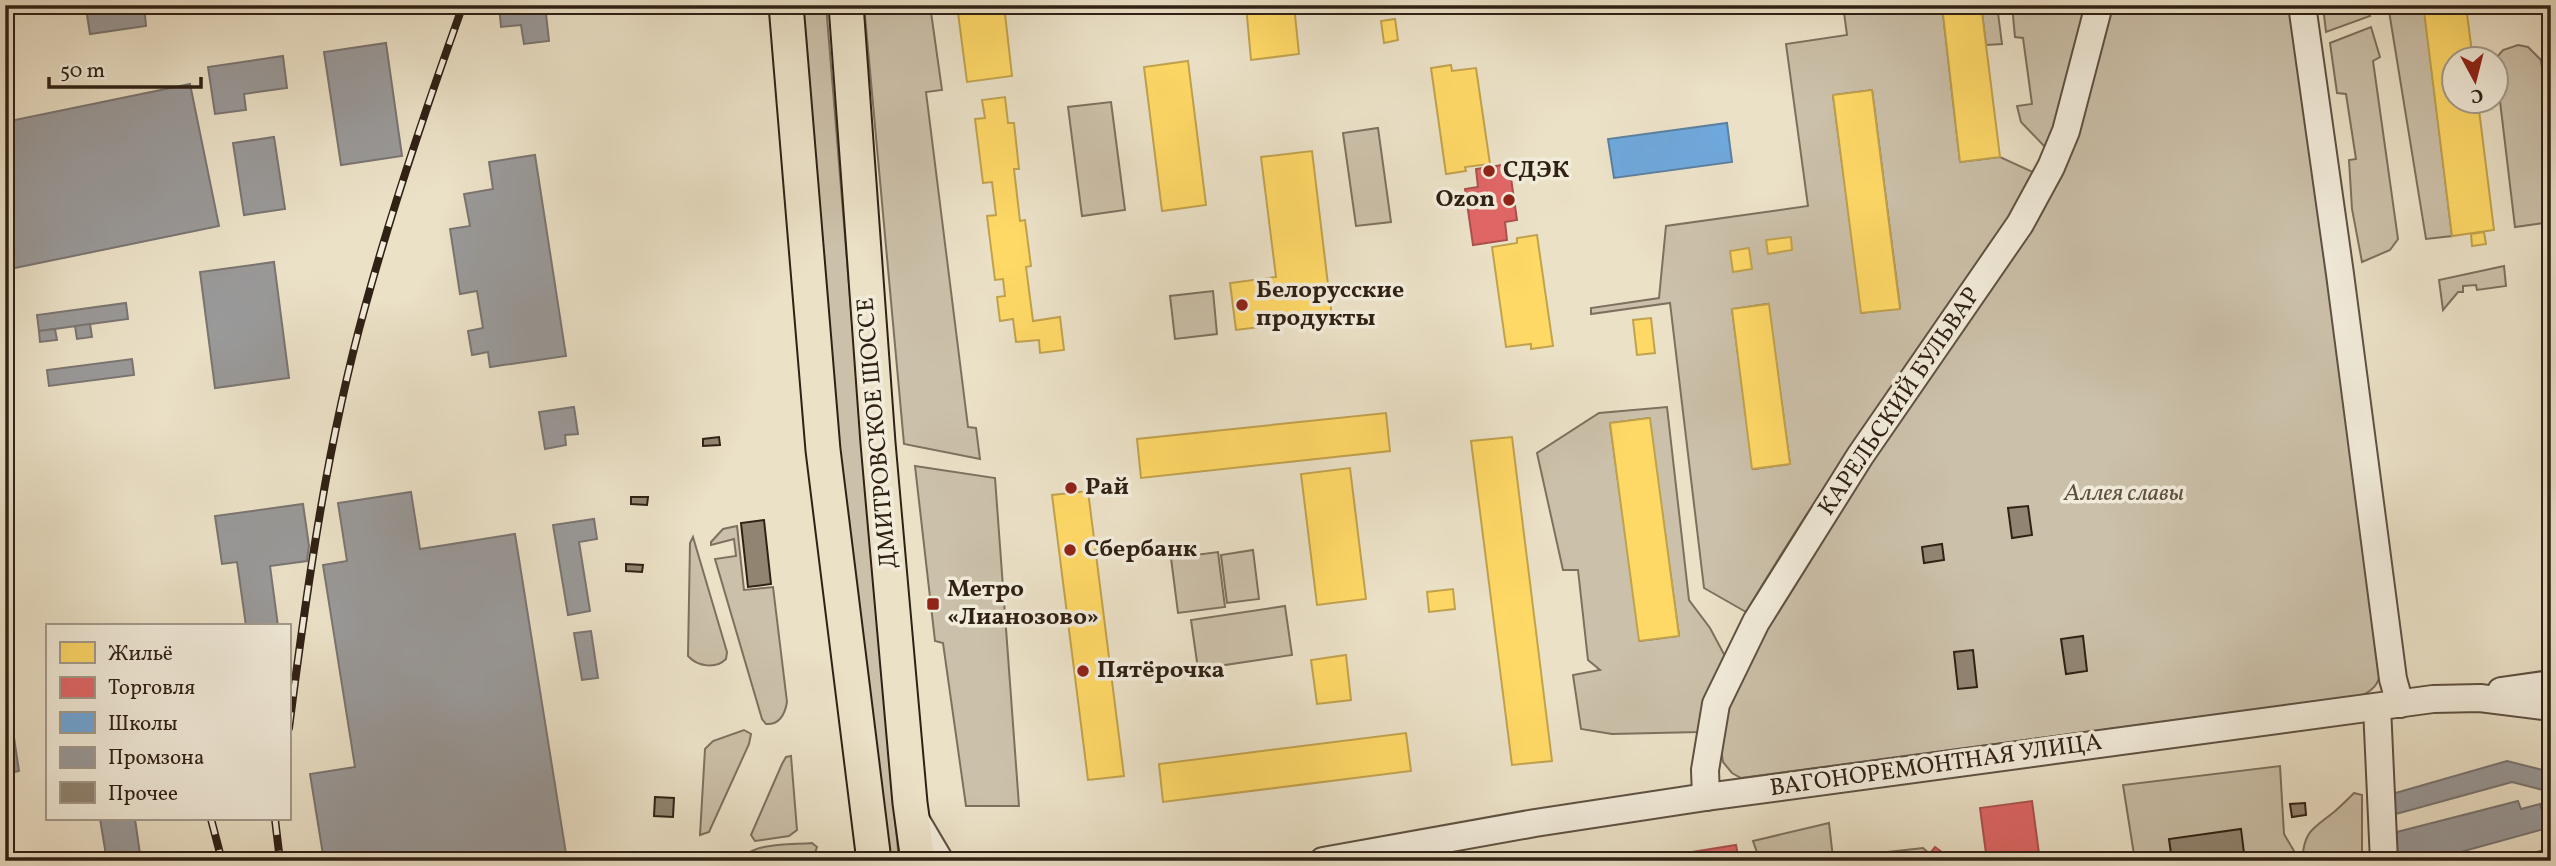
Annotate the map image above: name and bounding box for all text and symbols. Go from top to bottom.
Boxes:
scale bar [49,46,201,90]
north arrow [2440,46,2510,116]
text: 50 m [60,57,105,86]
text: С [2469,81,2484,109]
place label: СДЭК [1503,154,1570,188]
marker: СДЭК [1481,163,1497,179]
place label: Ozon [1435,183,1495,217]
marker: Ozon [1501,192,1517,208]
place label: Белорусские продукты [1256,274,1404,336]
street label: КАРЕЛЬСКИЙ БУЛЬВАР [1811,281,1989,523]
street label: ДМИТРОВСКОЕ ШОССЕ [849,296,907,570]
marker: Белорусские продукты [1234,297,1250,313]
place label: Рай [1085,471,1129,505]
park label: Аллея славы [2063,477,2184,511]
marker: Рай [1063,480,1079,496]
place label: Сбербанк [1084,533,1197,567]
marker: Сбербанк [1062,542,1078,558]
place label: Метро «Лианозово» [947,573,1099,635]
marker: Метро «Лианозово» [925,596,941,612]
legend [46,624,290,820]
text: Жильё [108,640,173,669]
place label: Пятёрочка [1097,654,1225,688]
marker: Пятёрочка [1075,663,1091,679]
text: Торговля [108,674,195,703]
text: Школы [108,710,178,739]
street label: ВАГОНОРЕМОНТНАЯ УЛИЦА [1768,726,2104,806]
text: Промзона [108,744,204,773]
text: Прочее [108,780,178,809]

